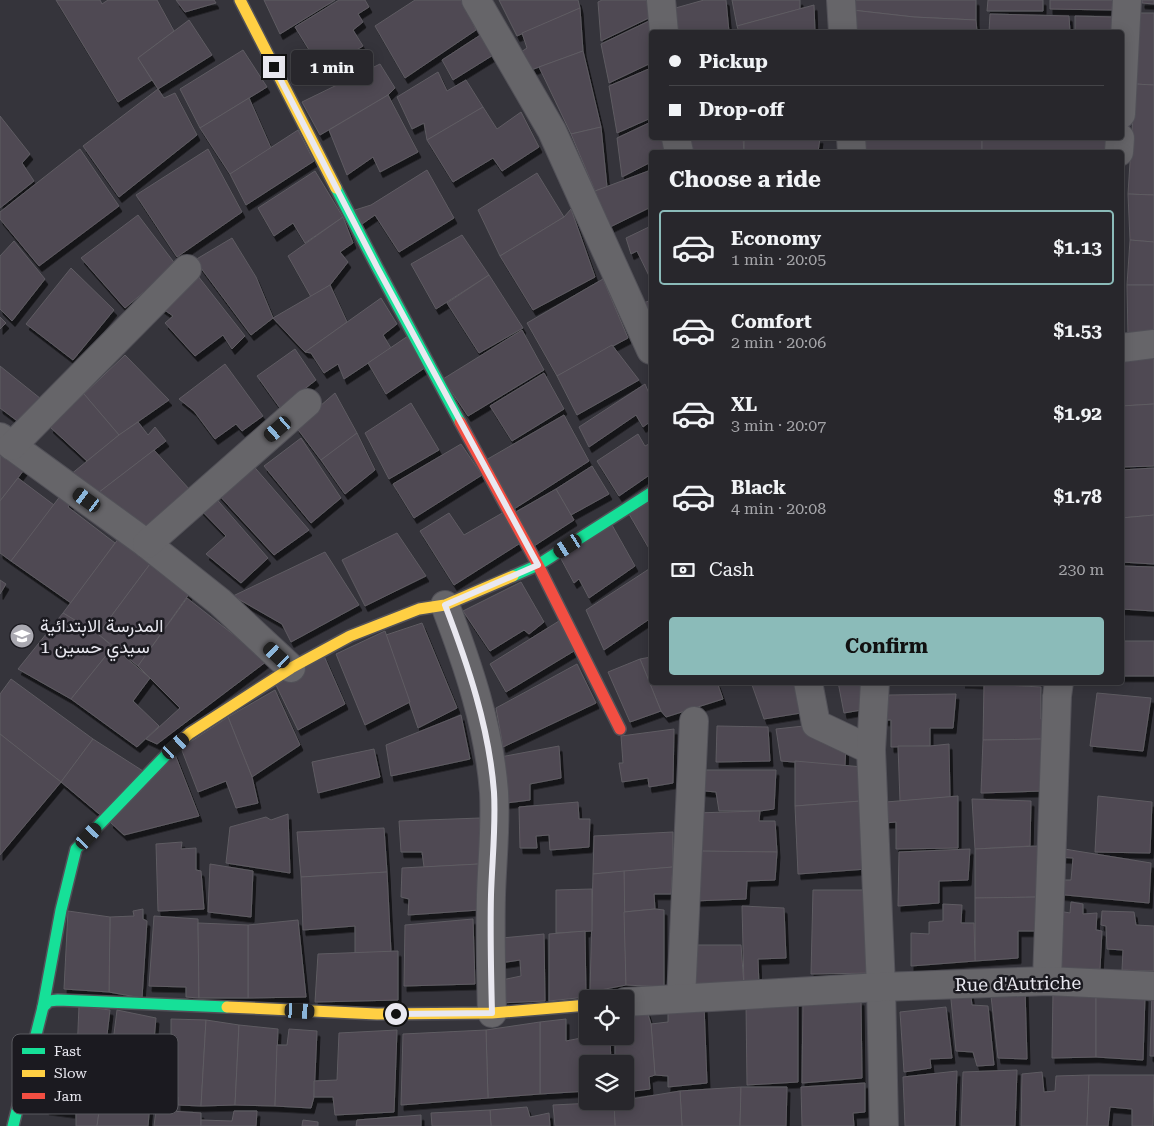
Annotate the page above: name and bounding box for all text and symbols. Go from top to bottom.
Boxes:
callout: 1 min [292,50,374,84]
text: Pickup [699,50,768,73]
route end [263,56,285,78]
text: 1 min [310,58,354,77]
text: Drop-off [699,98,784,121]
text: Choose a ride [669,167,821,192]
icon: car [671,225,716,270]
text: Economy [731,227,821,250]
text: $1.13 [1053,236,1102,259]
text: 1 min · 20:05 [731,250,826,269]
icon: car [671,308,716,353]
text: Comfort [731,310,812,333]
text: $1.53 [1053,319,1102,342]
text: 2 min · 20:06 [731,333,826,352]
icon: car [671,391,716,436]
text: XL [731,393,757,416]
text: $1.92 [1053,402,1102,425]
car [261,413,294,445]
text: 3 min · 20:07 [731,416,826,435]
icon: car [671,474,716,519]
text: Black [731,476,786,499]
car [70,485,103,515]
text: $1.78 [1053,485,1102,508]
text: 4 min · 20:08 [731,499,826,518]
car [551,532,584,560]
icon: cash [669,556,697,584]
text: Cash [709,558,754,581]
text: 230 m [1058,560,1104,579]
place label: المدرسة الابتدائية سيدي حسين 1 [40,615,163,662]
button: Confirm [669,617,1104,675]
school or university icon: المدرسة الابتدائية سيدي حسين 1 [9,623,35,649]
car [260,639,293,671]
car [159,730,192,762]
car [73,820,104,852]
street label: Rue d'Autriche [955,972,1082,995]
map controls [579,990,634,1110]
button: locate [579,990,634,1045]
car [284,1003,315,1019]
route start [385,1003,407,1025]
legend [12,1034,178,1114]
text: Fast [54,1043,81,1059]
button: layers [579,1055,634,1110]
text: Slow [54,1065,87,1081]
text: Jam [54,1088,82,1104]

